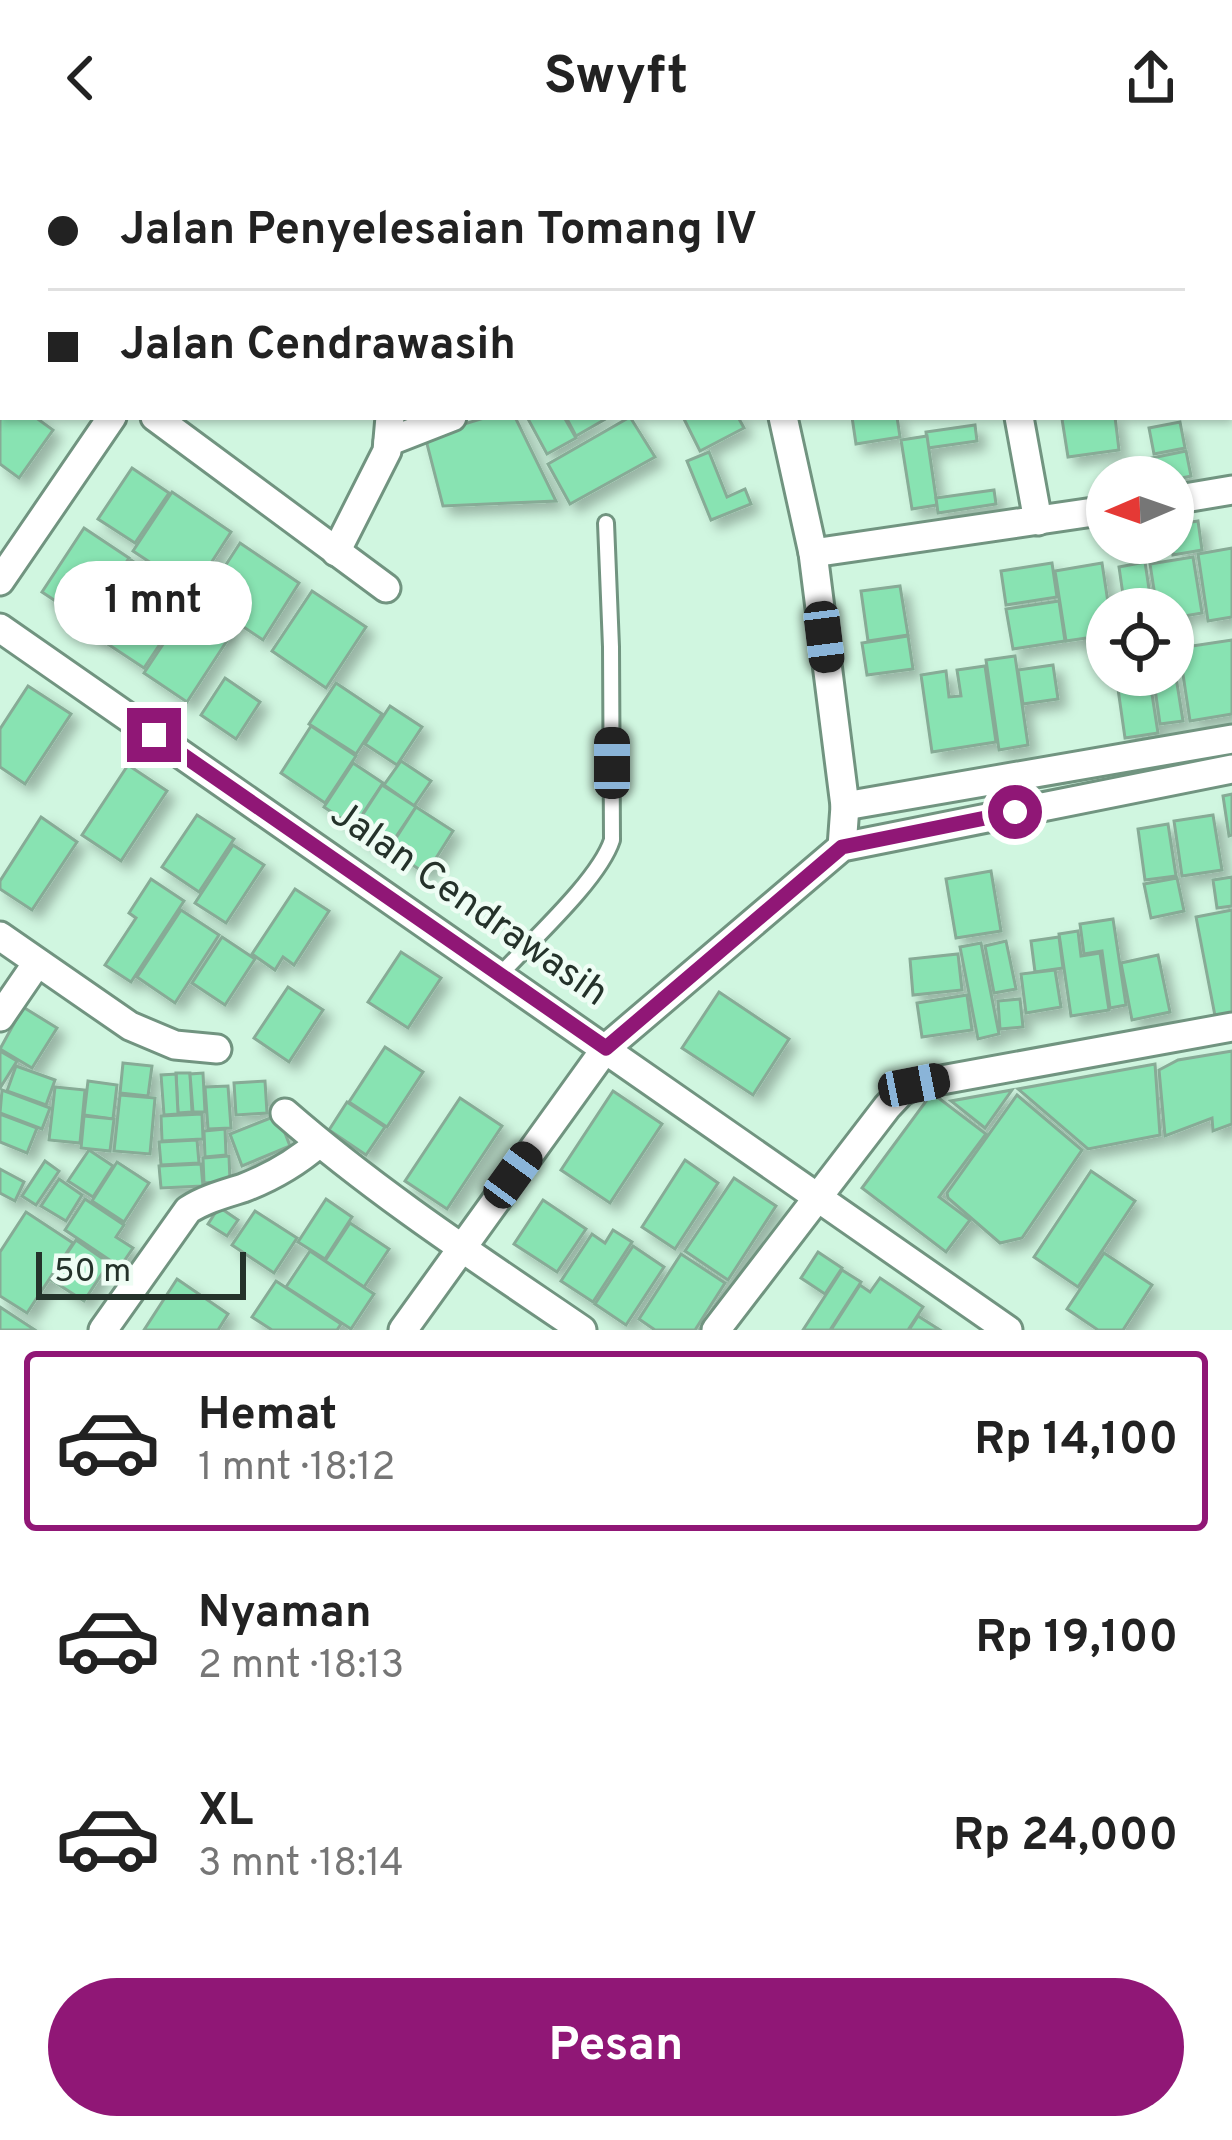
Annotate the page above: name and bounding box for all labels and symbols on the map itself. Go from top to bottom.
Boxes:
north arrow [1086,456,1194,564]
callout: 1 mnt [55,561,253,645]
car [802,599,846,675]
route end [127,708,181,762]
car [594,727,630,799]
route start [988,785,1042,839]
street label: Jalan Cendrawasih [320,791,616,1019]
car [875,1060,953,1110]
car [477,1135,549,1215]
scale bar [36,1246,246,1299]

